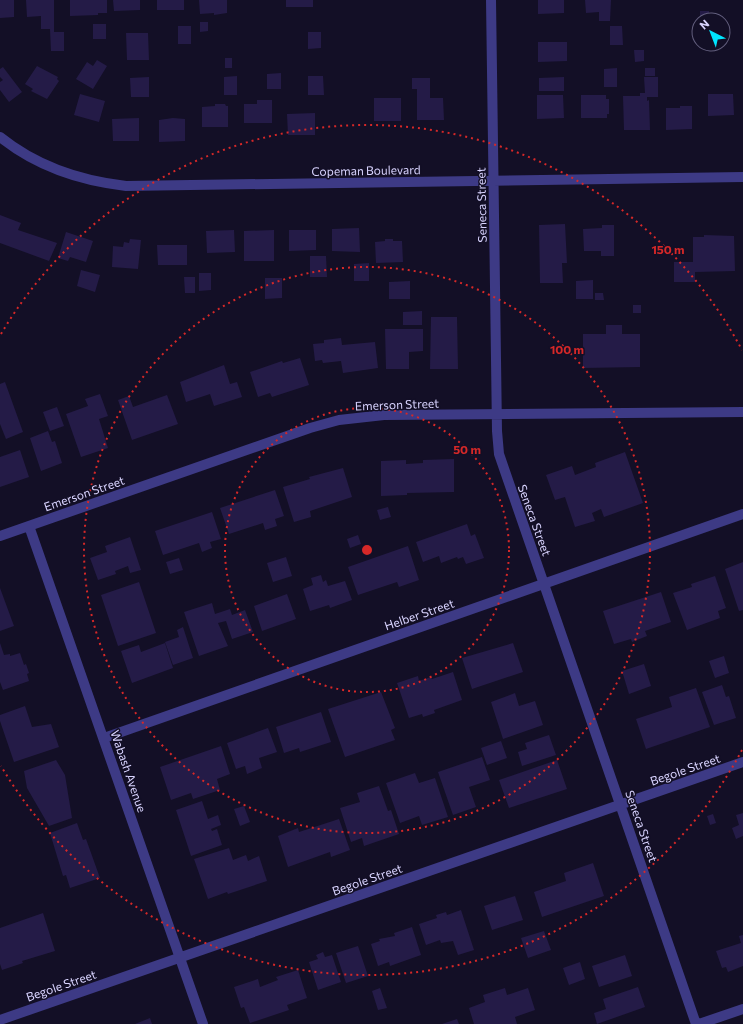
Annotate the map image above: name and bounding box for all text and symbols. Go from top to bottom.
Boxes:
north arrow [691,12,731,52]
text: N [697,17,711,32]
street label: Copeman Boulevard [311,162,421,178]
street label: Seneca Street [473,167,489,243]
text: 150 m [651,242,685,256]
text: 100 m [550,342,584,356]
street label: Emerson Street [355,396,439,412]
text: 50 m [453,442,481,456]
street label: Emerson Street [42,473,126,513]
street label: Seneca Street [516,482,554,558]
centre of rings [360,543,374,557]
street label: Helber Street [382,596,456,632]
street label: Wabash Avenue [108,728,150,814]
street label: Begole Street [648,750,722,788]
street label: Seneca Street [623,788,661,864]
street label: Begole Street [330,860,404,898]
street label: Begole Street [24,966,98,1004]

